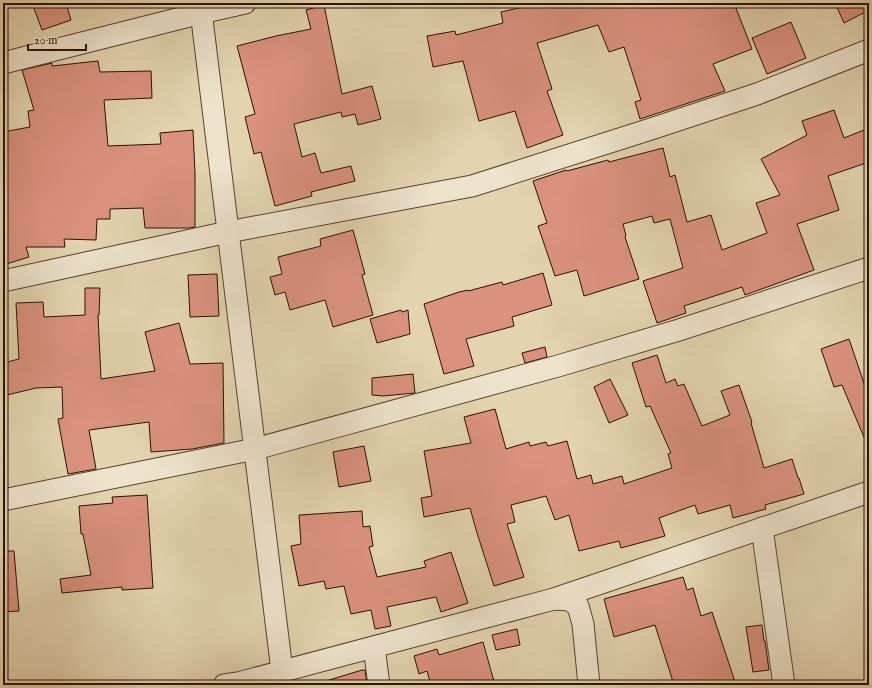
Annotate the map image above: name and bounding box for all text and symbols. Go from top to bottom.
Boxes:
scale bar [28,26,86,52]
text: 20 m [34,33,57,48]

